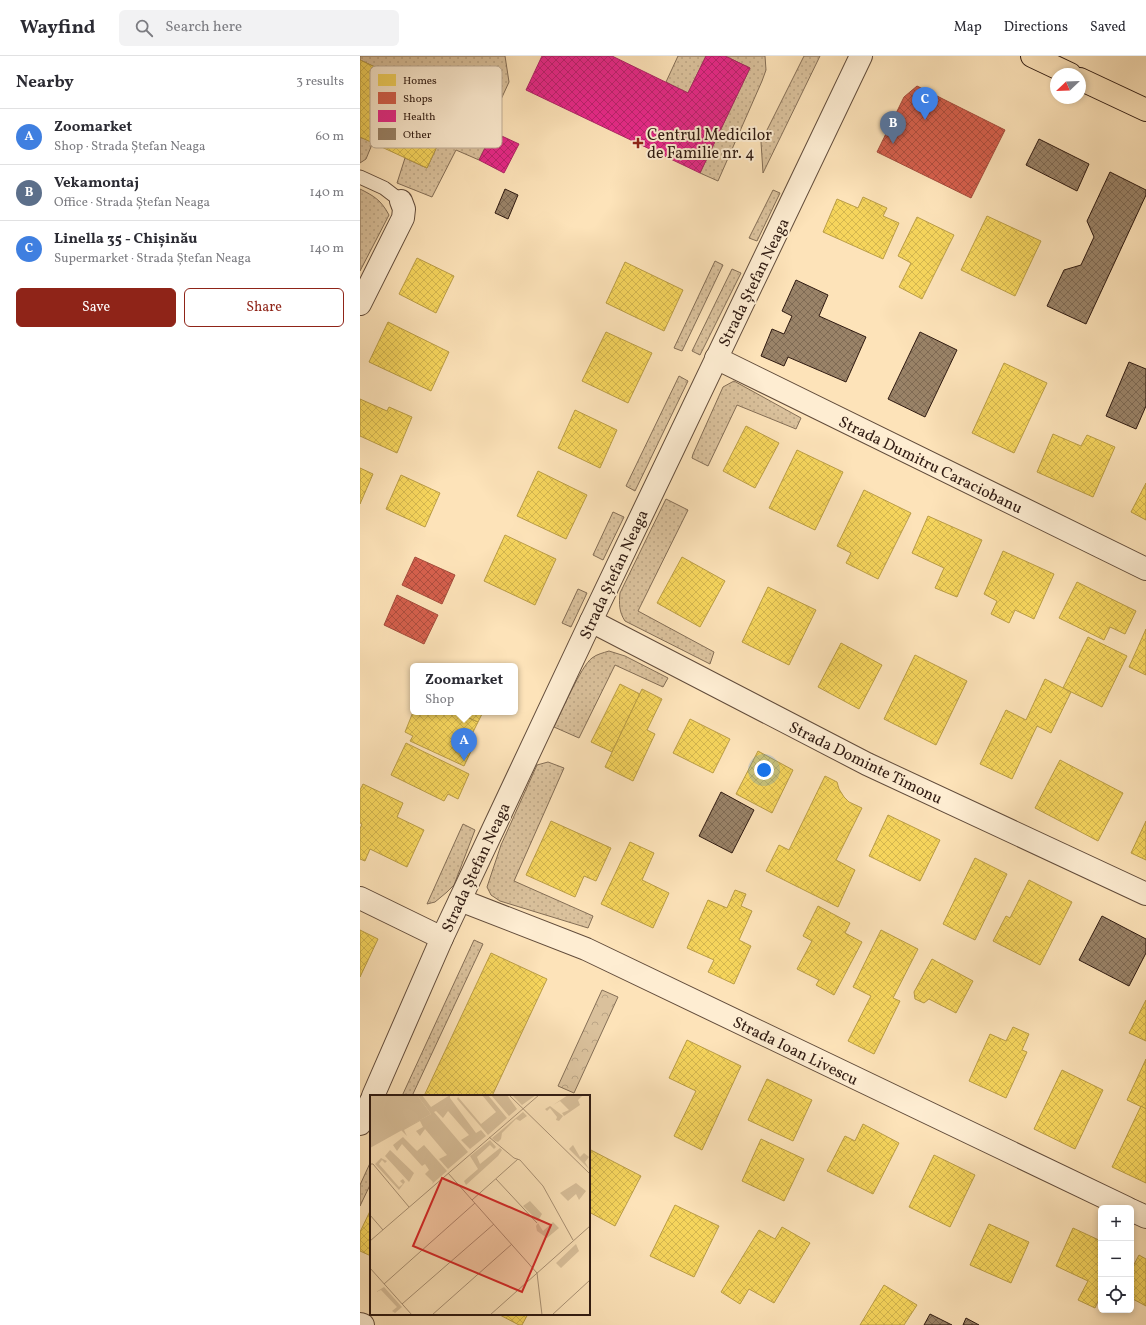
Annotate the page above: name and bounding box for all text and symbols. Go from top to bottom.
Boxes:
search box [119,10,399,46]
text: Wayfind [20,15,95,41]
icon: search [133,17,155,39]
text: Search here [165,17,242,38]
text: Map [954,18,982,37]
text: Directions [1004,18,1068,37]
text: Saved [1090,18,1126,37]
legend [370,66,502,148]
north arrow [1050,68,1086,104]
text: Nearby [16,71,74,94]
text: 3 results [296,73,344,91]
text: Homes [403,74,437,89]
pin: C [912,87,938,120]
text: Shops [403,92,433,107]
text: Health [403,110,436,125]
pin: B [880,111,906,144]
text: Zoomarket [54,117,132,138]
place label: Centrul Medicilor de Familie nr. 4 [647,125,772,165]
text: A [24,128,34,146]
text: 60 m [316,128,344,146]
text: Other [403,128,432,143]
marker: Centrul Medicilor de Familie nr. 4 [632,137,644,149]
text: Shop · Strada Ștefan Neaga [54,138,206,156]
text: Vekamontaj [54,173,139,194]
text: B [25,184,33,202]
text: 140 m [310,184,344,202]
text: Office · Strada Ștefan Neaga [54,194,210,212]
street label: Strada Ștefan Neaga [714,215,796,351]
text: Linella 35 - Chișinău [54,229,197,250]
text: C [25,240,33,258]
text: 140 m [310,240,344,258]
text: Supermarket · Strada Ștefan Neaga [54,250,251,268]
button: Save [16,288,176,327]
button: Share [184,288,344,327]
street label: Strada Dumitru Caraciobanu [834,412,1026,520]
street label: Strada Ștefan Neaga [575,506,655,643]
popup [410,663,518,715]
text: Zoomarket [425,670,503,691]
text: Shop [425,691,454,709]
street label: Strada Dominte Timonu [785,717,946,811]
pin: A [451,728,477,761]
your location [754,760,774,780]
street label: Strada Ștefan Neaga [437,799,517,936]
street label: Strada Ioan Livescu [729,1012,861,1092]
inset map [370,1095,590,1315]
map controls [1098,1205,1134,1313]
button: + [1098,1205,1134,1241]
button: − [1098,1241,1134,1277]
button: locate [1098,1277,1134,1313]

